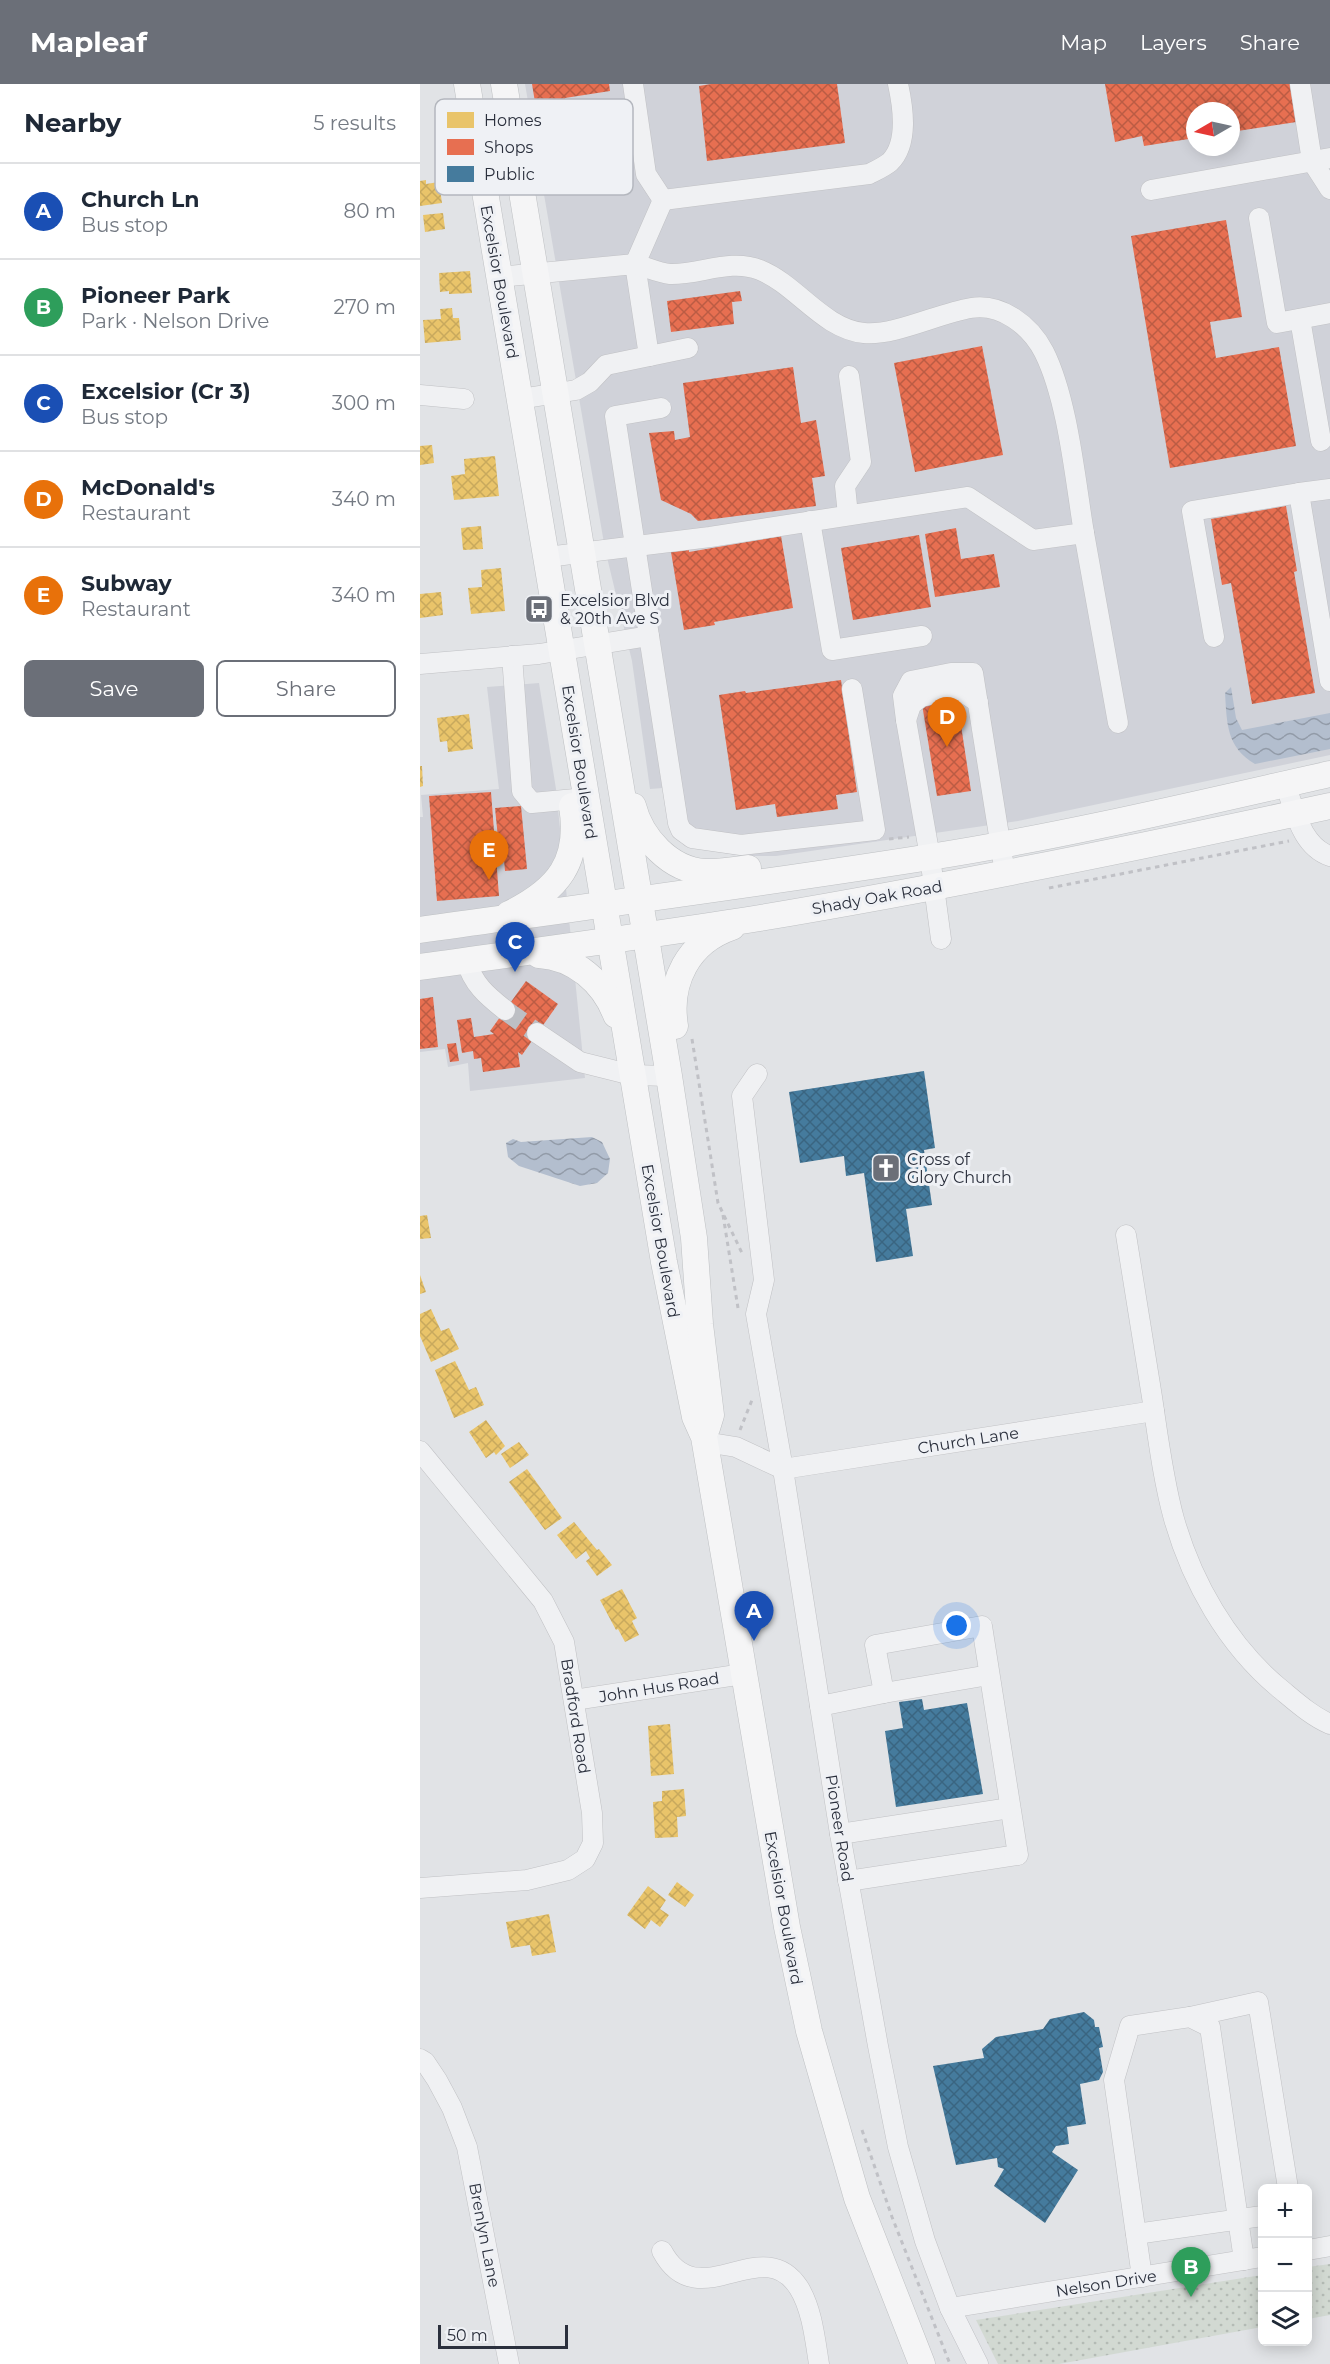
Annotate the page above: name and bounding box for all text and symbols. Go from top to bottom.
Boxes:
text: Mapleaf [30,25,147,59]
text: Map [1060,30,1107,55]
text: Layers [1140,30,1207,55]
text: Share [1240,30,1300,55]
legend [435,99,633,195]
north arrow [1186,102,1240,156]
text: Nearby [24,107,121,139]
text: 5 results [313,111,396,135]
text: Homes [484,111,542,130]
text: Shops [484,138,534,157]
text: Public [484,165,535,184]
text: Church Ln [81,186,199,213]
text: A [36,199,51,223]
text: 80 m [344,199,396,223]
street label: Excelsior Boulevard [477,204,522,360]
text: Bus stop [81,213,168,237]
text: Pioneer Park [81,282,230,309]
text: B [36,295,51,319]
text: 270 m [334,295,396,319]
text: Park · Nelson Drive [81,309,269,333]
text: Excelsior (Cr 3) [81,378,251,405]
text: C [36,391,51,415]
text: 300 m [332,391,396,415]
text: Bus stop [81,405,168,429]
text: McDonald's [81,474,215,501]
text: D [35,487,52,511]
text: 340 m [332,487,396,511]
text: Restaurant [81,501,191,525]
text: Subway [81,570,172,597]
text: E [37,583,50,607]
text: 340 m [332,583,396,607]
place label: Excelsior Blvd & 20th Ave S [560,591,670,628]
bus stop icon: Excelsior Blvd & 20th Ave S [523,593,555,625]
text: Restaurant [81,597,191,621]
button: Save [24,660,204,717]
button: Share [216,660,396,717]
street label: Excelsior Boulevard [558,684,601,841]
pin: D [928,698,966,747]
pin: E [470,830,508,880]
street label: Shady Oak Road [810,877,944,918]
pin: C [496,922,535,972]
place label: Cross of Glory Church [907,1150,1012,1187]
church icon: Cross of Glory Church [870,1152,902,1184]
street label: Excelsior Boulevard [638,1163,683,1319]
street label: Church Lane [916,1423,1020,1458]
pin: A [734,1592,774,1641]
your location [942,1611,971,1640]
street label: Bradford Road [557,1657,594,1775]
street label: John Hus Road [597,1669,721,1707]
street label: Pioneer Road [822,1773,857,1883]
street label: Excelsior Boulevard [761,1830,806,1986]
street label: Brenlyn Lane [465,2181,504,2289]
map controls [1258,2184,1312,2346]
button: + [1258,2184,1312,2238]
button: − [1258,2238,1312,2292]
pin: B [1172,2248,1210,2297]
street label: Nelson Drive [1054,2266,1158,2301]
button: layers [1258,2292,1312,2346]
scale bar [438,2322,568,2350]
text: 50 m [447,2326,488,2345]

